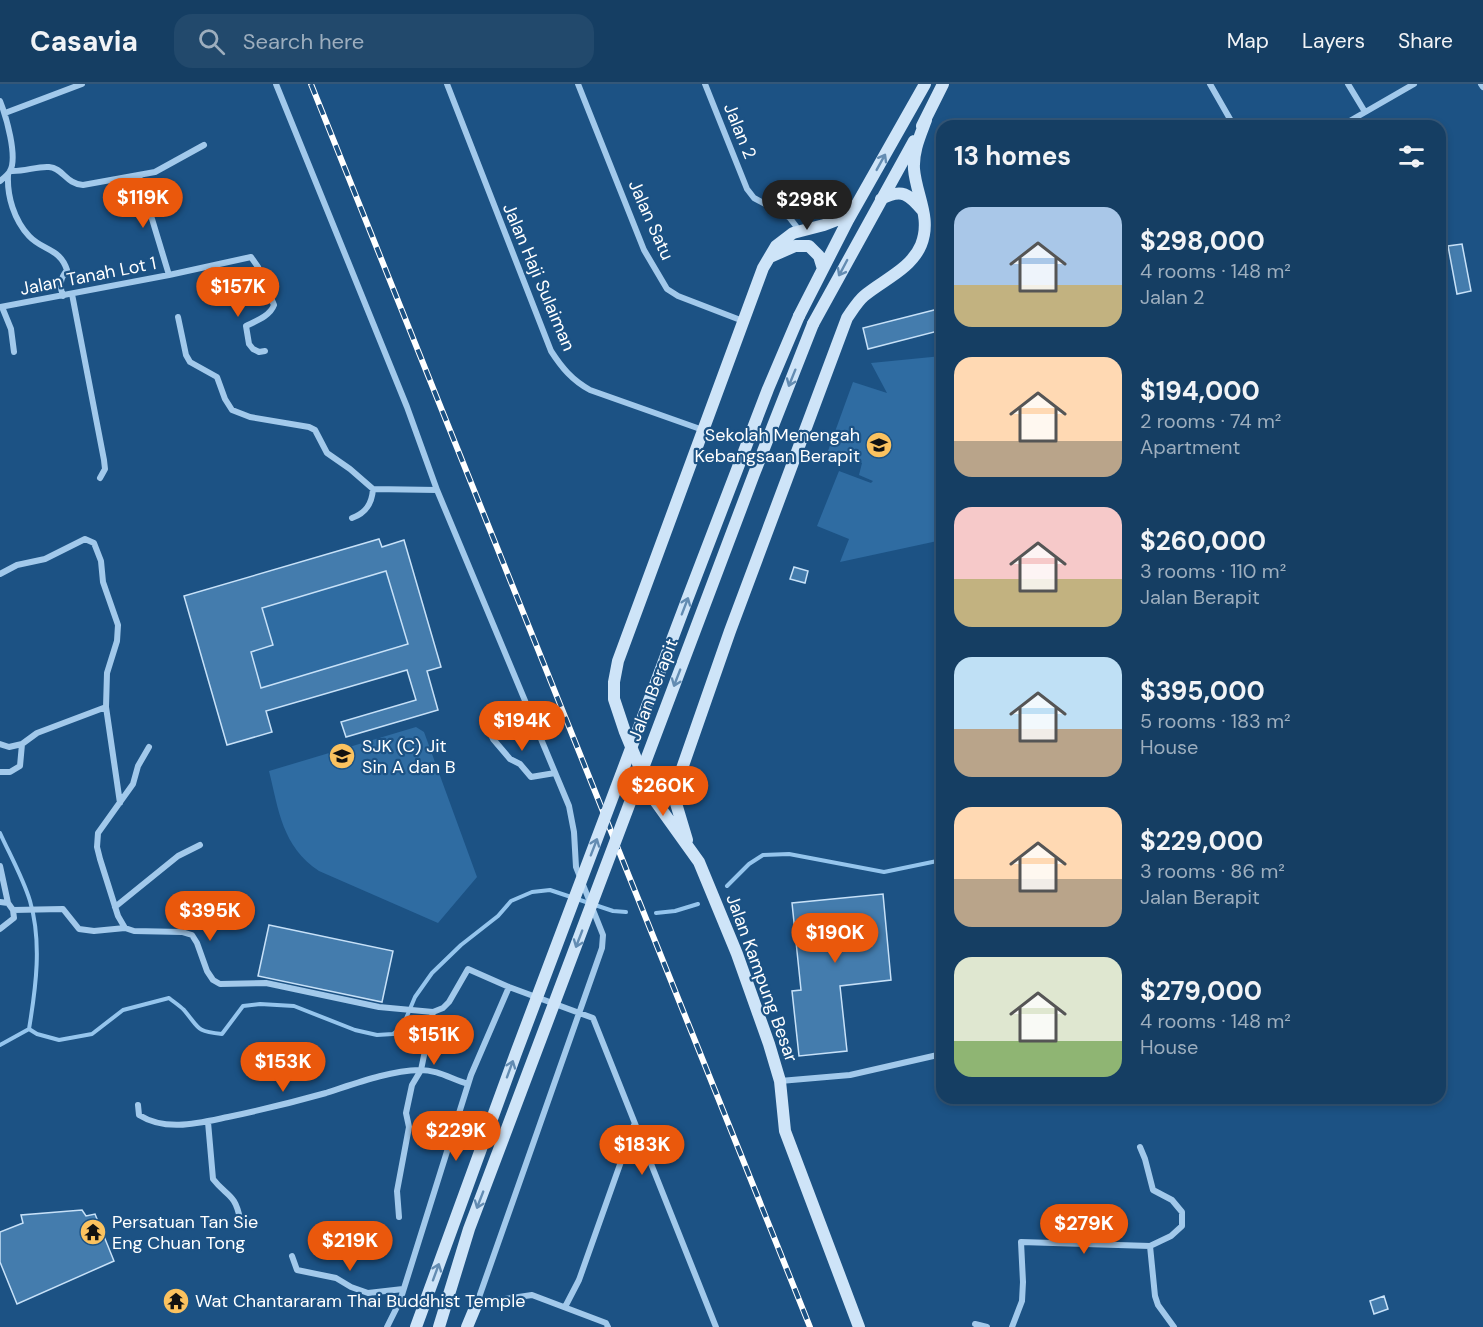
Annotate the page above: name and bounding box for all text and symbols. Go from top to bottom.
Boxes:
search box [174,14,594,68]
text: Casavia [30,23,138,60]
icon: search [195,25,228,58]
text: Search here [243,27,364,56]
text: Map [1227,27,1269,55]
text: Layers [1302,27,1365,55]
text: Share [1398,27,1453,55]
street label: Jalan 2 [718,100,762,162]
text: 13 homes [954,139,1071,173]
icon: filters [1395,140,1428,173]
one-way arrow [875,154,887,171]
street label: Jalan Satu [623,176,679,264]
pin: $119K [101,178,185,229]
pin: $298K [765,180,849,231]
text: $119K [117,184,169,210]
text: $298K [776,186,838,212]
street label: Jalan Haji Sulaiman [497,199,581,355]
text: $298,000 [1140,224,1265,258]
icon: home [1002,231,1074,303]
street label: Jalan Tanah Lot 1 [18,251,158,301]
text: 4 rooms · 148 m² [1140,258,1291,284]
one-way arrow [837,259,848,277]
pin: $157K [196,267,280,318]
text: $157K [210,273,266,299]
text: Jalan 2 [1140,284,1205,310]
one-way arrow [786,368,797,387]
text: $194,000 [1140,374,1260,408]
icon: home [1002,381,1074,453]
text: 2 rooms · 74 m² [1140,408,1281,434]
place label: Sekolah Menengah Kebangsaan Berapit [695,423,860,468]
school or university icon: Sekolah Menengah Kebangsaan Berapit [864,430,894,460]
text: Apartment [1140,434,1240,460]
text: $260,000 [1140,524,1266,558]
icon: home [1002,531,1074,603]
text: 3 rooms · 110 m² [1140,558,1286,584]
text: Jalan Berapit [1140,584,1260,610]
one-way arrow [680,597,691,616]
street label: Jalan Berapit [622,635,684,745]
one-way arrow [671,668,682,687]
text: $395,000 [1140,674,1265,708]
icon: home [1002,681,1074,753]
pin: $194K [480,701,564,752]
text: $194K [493,707,551,733]
text: 5 rooms · 183 m² [1140,708,1291,734]
place label: SJK (C) Jit Sin A dan B [362,734,456,779]
text: House [1140,734,1198,760]
school or university icon: SJK (C) Jit Sin A dan B [327,741,357,771]
pin: $260K [621,766,705,817]
text: $260K [631,772,695,798]
text: $229,000 [1140,824,1263,858]
icon: home [1002,831,1074,903]
one-way arrow [589,839,600,857]
text: 3 rooms · 86 m² [1140,858,1285,884]
text: Jalan Berapit [1140,884,1260,910]
pin: $395K [168,891,252,942]
street label: Jalan Kampung Besar [720,891,804,1066]
text: $395K [179,897,241,923]
pin: $190K [793,913,877,964]
text: $190K [805,919,865,945]
one-way arrow [573,929,584,948]
text: $279,000 [1140,974,1262,1008]
icon: home [1002,981,1074,1053]
text: 4 rooms · 148 m² [1140,1008,1291,1034]
pin: $151K [392,1015,476,1066]
text: $151K [408,1021,460,1047]
text: House [1140,1034,1198,1060]
pin: $153K [241,1042,325,1093]
text: $153K [255,1048,311,1074]
one-way arrow [506,1060,517,1079]
pin: $229K [414,1111,498,1162]
text: $229K [426,1117,486,1143]
pin: $183K [600,1125,684,1176]
text: $183K [613,1131,671,1157]
one-way arrow [474,1190,485,1209]
pin: $279K [1042,1204,1126,1255]
place label: Persatuan Tan Sie Eng Chuan Tong [112,1210,258,1255]
text: $279K [1054,1210,1114,1236]
temple icon: Persatuan Tan Sie Eng Chuan Tong [78,1217,108,1247]
pin: $219K [308,1221,392,1272]
text: $219K [322,1227,378,1253]
one-way arrow [431,1263,442,1282]
temple icon: Wat Chantararam Thai Buddhist Temple [161,1286,191,1316]
place label: Wat Chantararam Thai Buddhist Temple [195,1289,525,1313]

